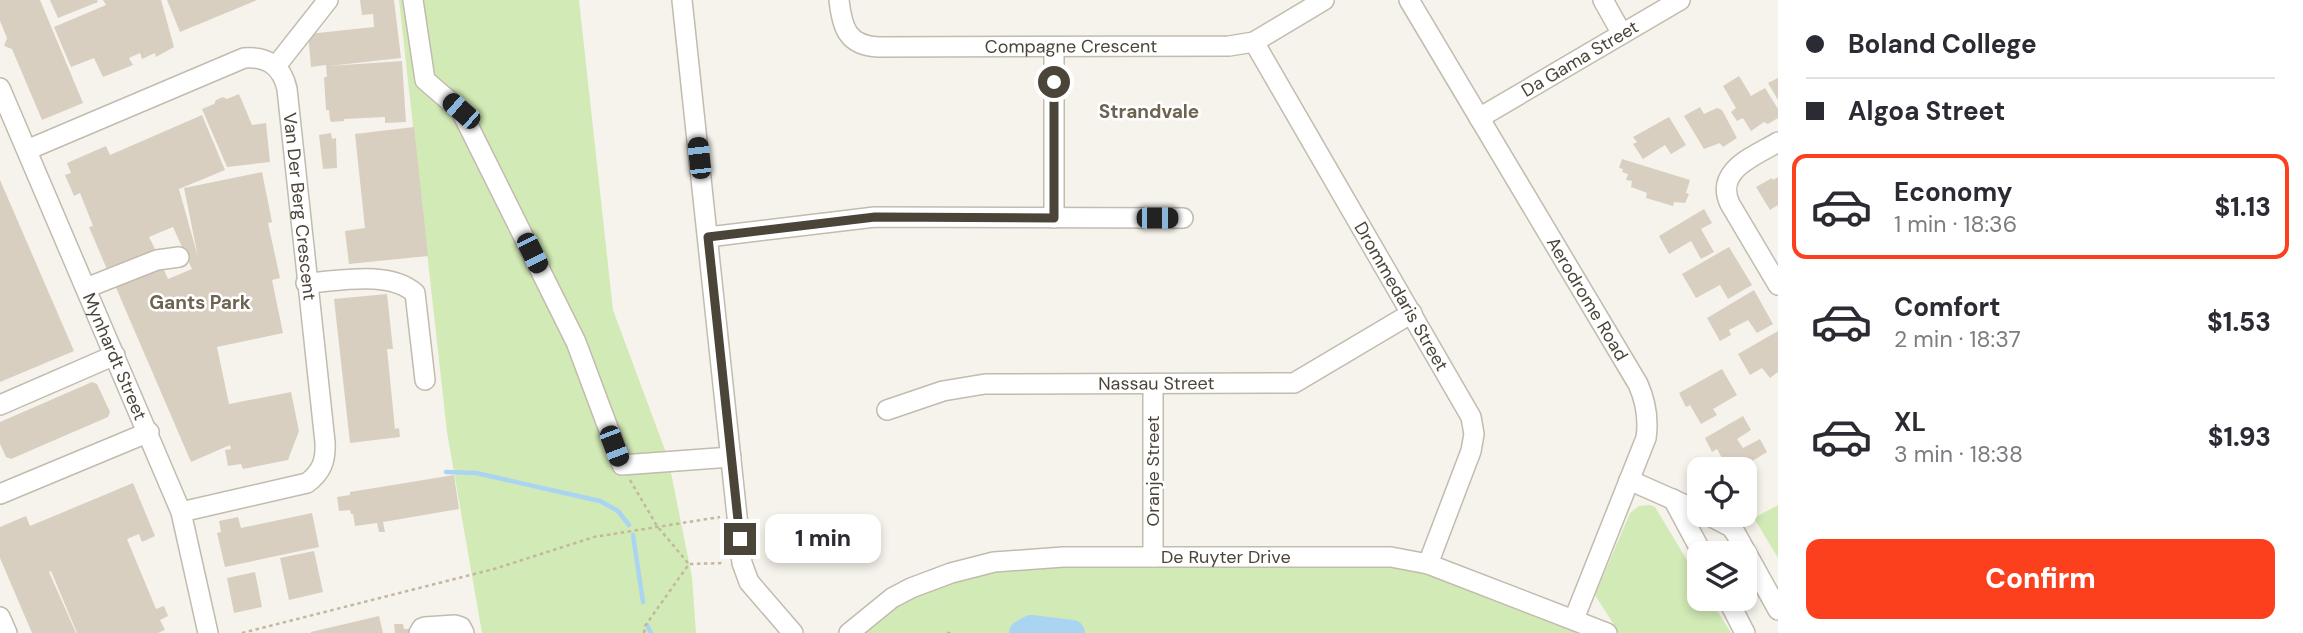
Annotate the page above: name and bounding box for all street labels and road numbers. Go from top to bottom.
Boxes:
street label: Da Gama Street [1517,15,1643,103]
street label: Compagne Crescent [985,34,1157,59]
street label: Van Der Berg Crescent [278,111,322,302]
street label: Drommedaris Street [1349,217,1454,375]
street label: Aerodrome Road [1541,233,1633,365]
street label: Mynhardt Street [77,289,152,424]
street label: Nassau Street [1098,371,1214,396]
street label: Oranje Street [1141,415,1165,527]
street label: De Ruyter Drive [1161,545,1291,569]

